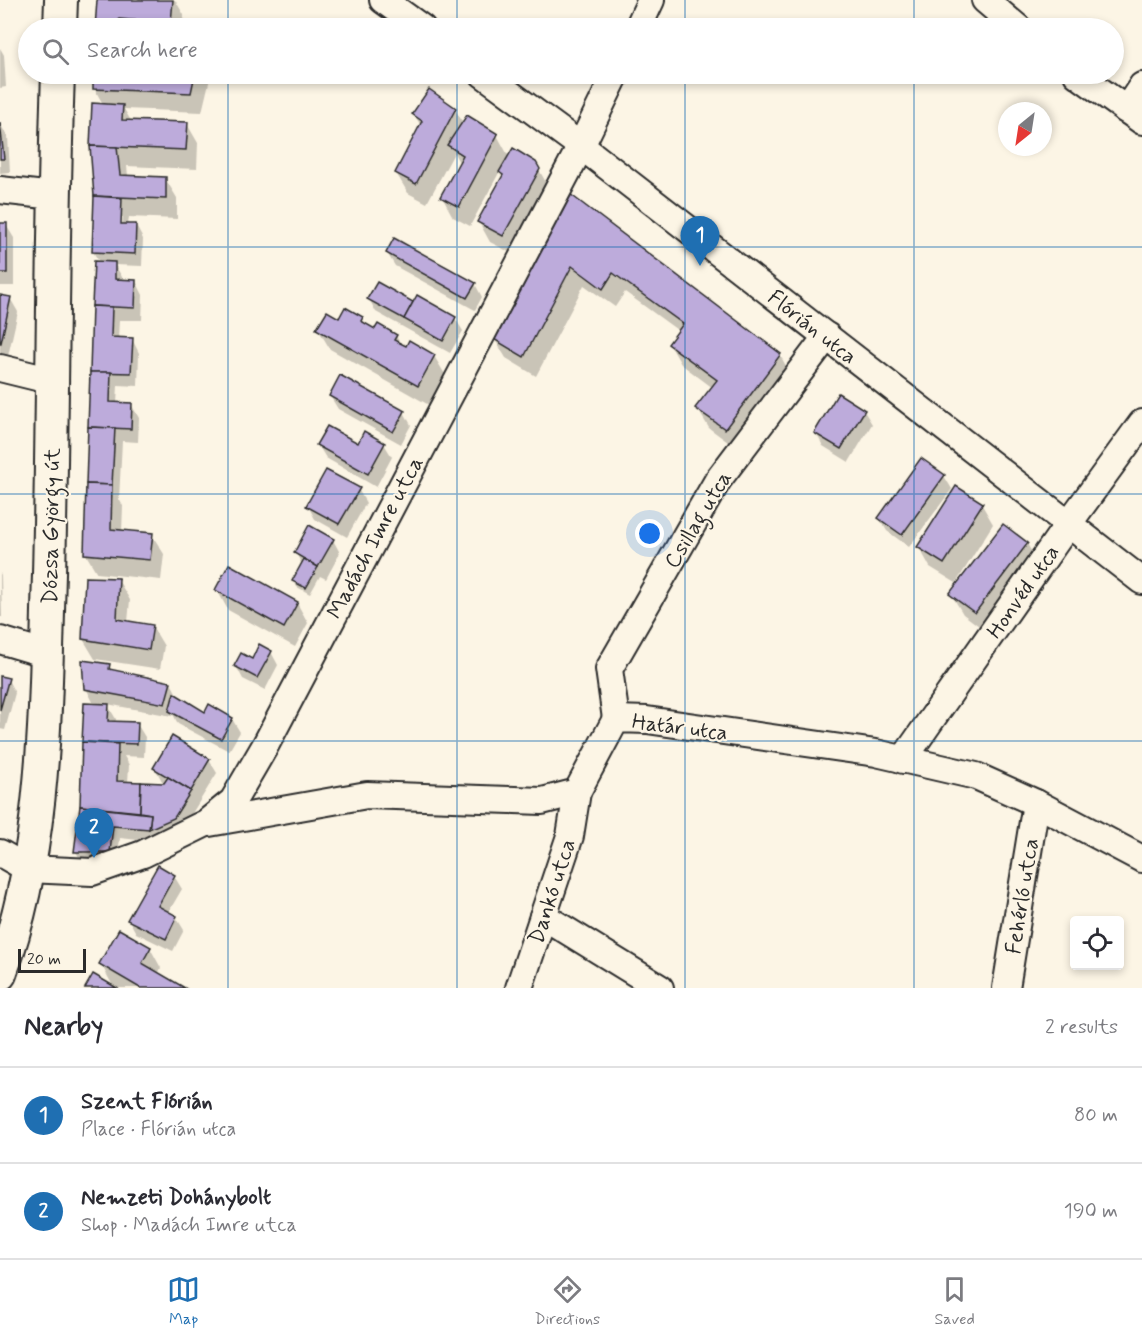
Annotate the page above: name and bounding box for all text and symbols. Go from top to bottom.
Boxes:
search box [18,18,1124,84]
icon: search [39,35,72,68]
text: Search here [87,37,198,65]
north arrow [998,102,1052,156]
pin: 1 [680,216,720,266]
street label: Flórián utca [762,284,862,371]
street label: Dózsa György út [37,448,70,604]
street label: Madách Imre utca [321,452,430,624]
street label: Csillag utca [659,466,741,575]
your location [635,519,664,548]
street label: Honvéd utca [981,540,1066,645]
street label: Határ utca [630,708,729,748]
pin: 2 [74,808,113,858]
street label: Dankó utca [523,836,583,948]
street label: Fehérló utca [1000,836,1046,956]
map controls [1070,916,1124,970]
button: locate [1070,916,1124,970]
scale bar [18,946,86,974]
text: 20 m [27,949,61,970]
text: Nearby [24,1010,103,1044]
text: 2 results [1045,1014,1118,1041]
text: Szent Flórián [81,1088,213,1116]
text: 1 [39,1102,48,1129]
text: 80 m [1074,1102,1118,1129]
text: Place · Flórián utca [81,1116,236,1143]
text: Nemzeti Dohánybolt [81,1184,271,1212]
text: 2 [39,1198,48,1225]
text: 190 m [1064,1198,1118,1225]
text: Shop · Madách Imre utca [81,1212,297,1239]
tab: Map [167,1273,200,1330]
tab: Directions [534,1273,600,1330]
tab: Saved [934,1273,975,1330]

